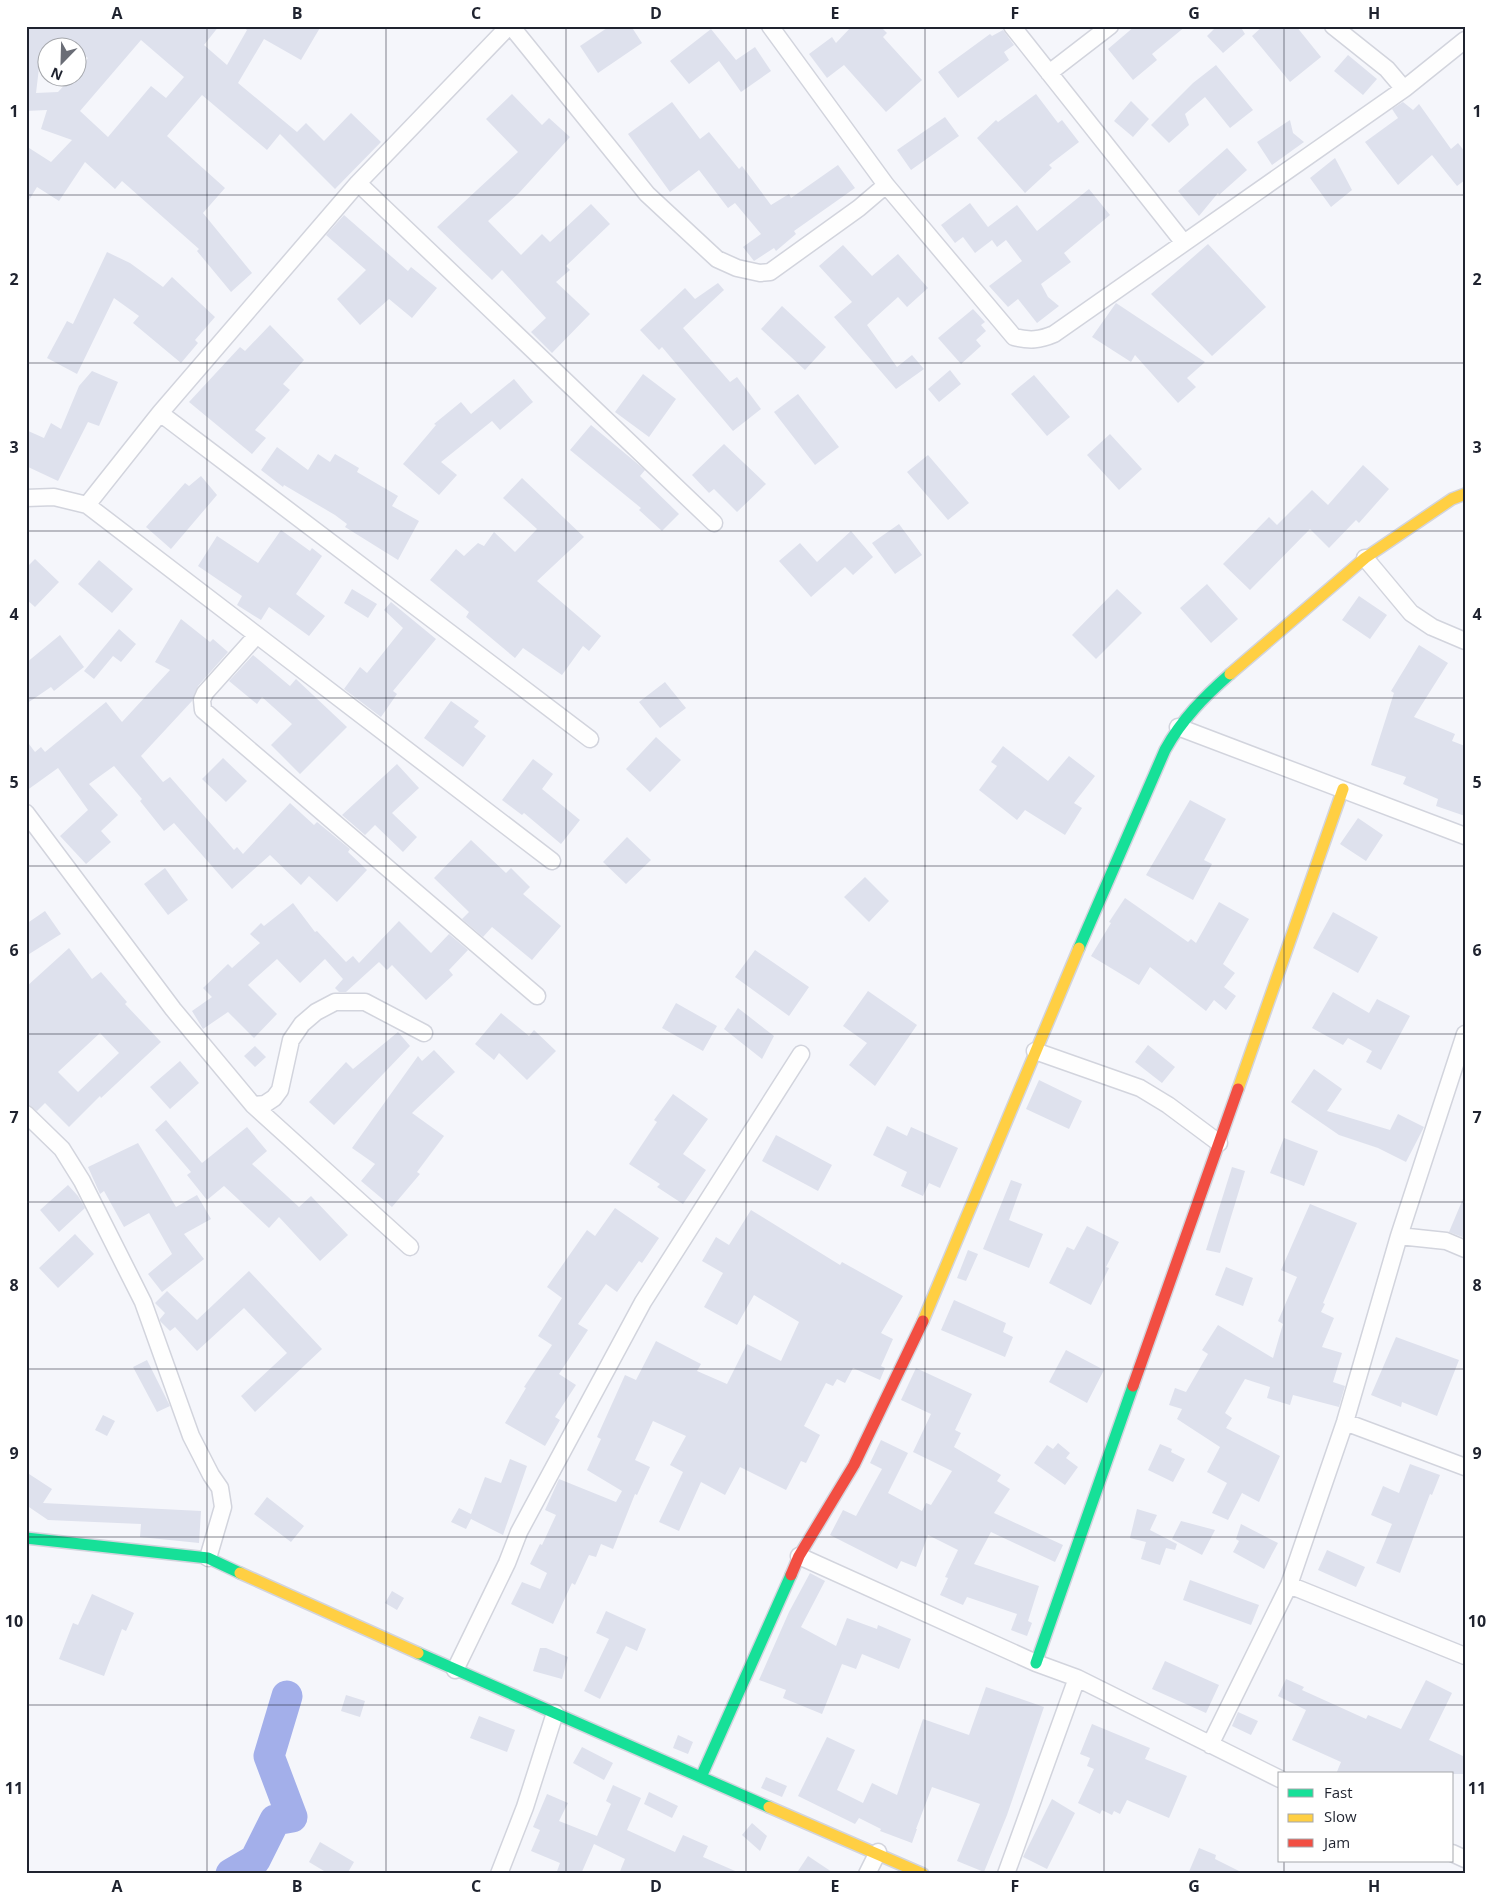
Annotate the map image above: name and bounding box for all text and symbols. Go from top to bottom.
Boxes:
text: A [111,2,123,24]
text: B [292,2,302,24]
text: C [471,2,481,24]
text: D [650,2,662,24]
text: E [831,2,840,24]
text: F [1011,2,1019,24]
text: G [1188,2,1200,24]
text: H [1368,2,1380,24]
north arrow [38,38,88,88]
text: N [48,63,66,85]
text: 1 [9,100,19,122]
text: 1 [1472,100,1482,122]
text: 2 [9,268,19,290]
text: 2 [1472,268,1482,290]
text: 3 [9,436,19,458]
text: 3 [1472,436,1482,458]
text: 4 [9,603,19,625]
text: 4 [1472,603,1482,625]
text: 5 [9,771,19,793]
text: 5 [1472,771,1482,793]
text: 6 [9,939,19,961]
text: 6 [1472,939,1482,961]
text: 7 [9,1106,19,1128]
text: 7 [1472,1106,1482,1128]
text: 8 [9,1274,19,1296]
text: 8 [1472,1274,1482,1296]
text: 9 [9,1442,19,1464]
text: 9 [1472,1442,1482,1464]
text: 10 [5,1610,23,1632]
text: 10 [1468,1610,1486,1632]
legend [1278,1772,1454,1862]
text: 11 [5,1777,23,1799]
text: 11 [1468,1777,1486,1799]
text: Fast [1324,1782,1353,1802]
text: Slow [1324,1806,1357,1826]
text: Jam [1322,1832,1350,1852]
text: A [111,1875,123,1897]
text: B [292,1875,302,1897]
text: C [471,1875,481,1897]
text: D [650,1875,662,1897]
text: E [831,1875,840,1897]
text: F [1011,1875,1019,1897]
text: G [1188,1875,1200,1897]
text: H [1368,1875,1380,1897]

